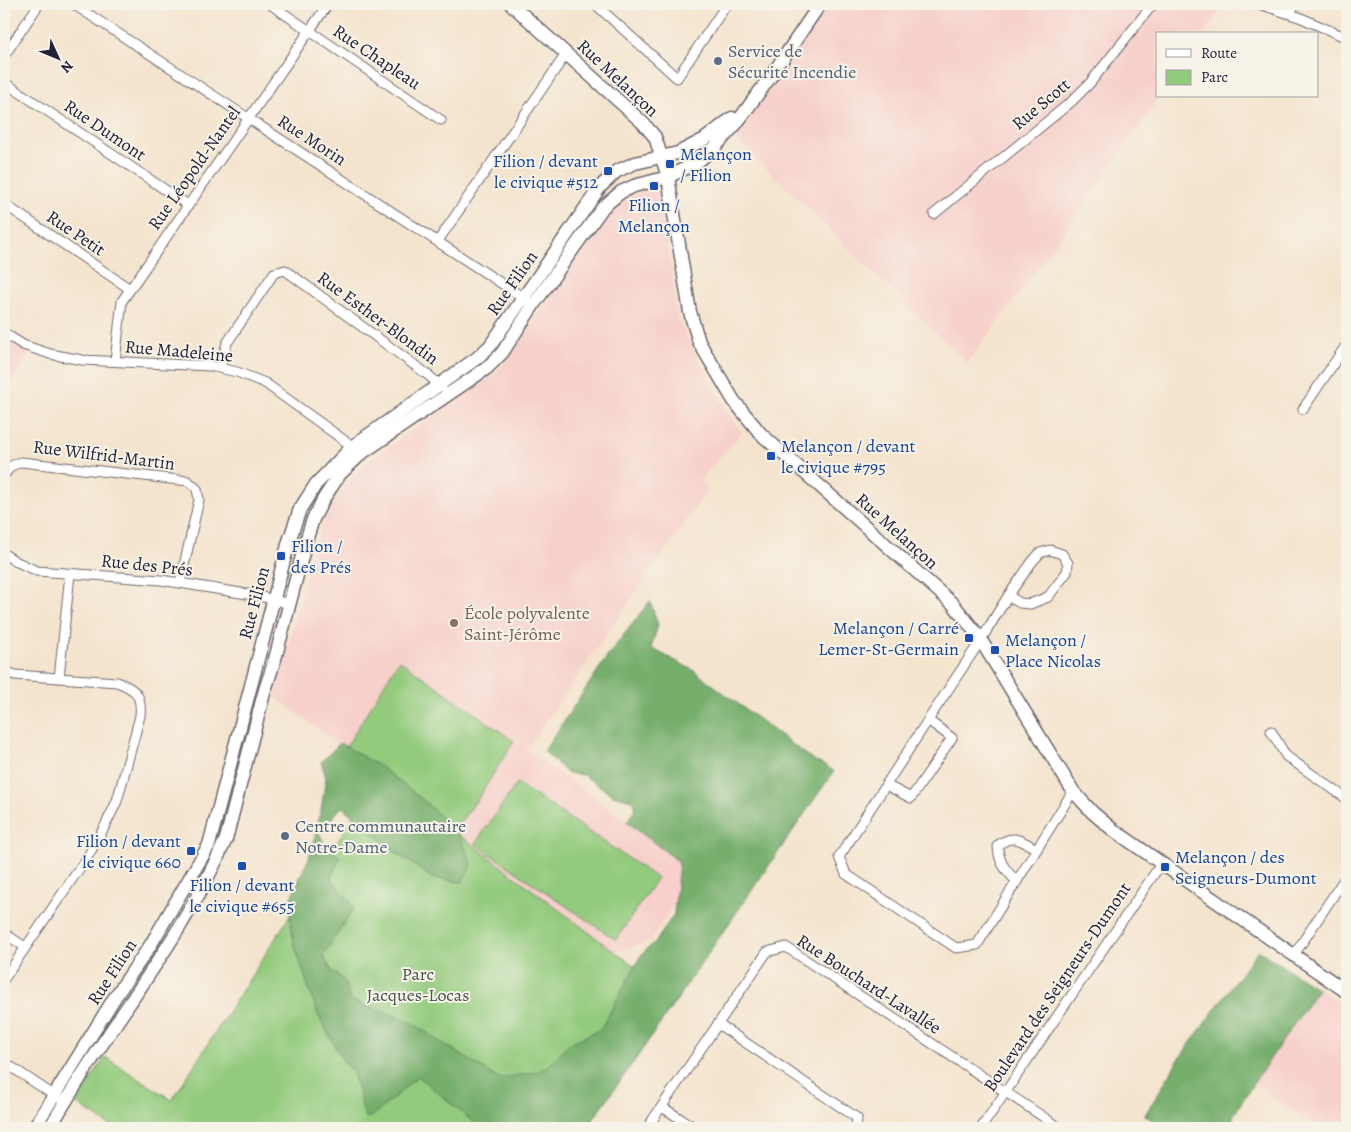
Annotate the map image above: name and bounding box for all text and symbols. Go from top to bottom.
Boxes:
street label: Rue Chapleau [328,19,426,95]
north arrow [32,32,82,82]
legend [1156,32,1318,98]
street label: Rue Melançon [572,34,664,122]
place label: Service de Sécurité Incendie [728,39,856,84]
text: Route [1201,43,1237,63]
marker: Service de Sécurité Incendie [712,55,724,67]
text: N [57,56,77,77]
text: Parc [1201,67,1228,87]
street label: Rue Scott [1007,73,1075,135]
street label: Rue Dumont [59,94,151,166]
street label: Rue Léopold-Nantel [142,101,246,235]
street label: Rue Morin [273,109,351,171]
place label: Melançon / Filion [680,142,752,187]
place label: Filion / devant le civique #512 [493,149,598,194]
marker: Melançon / Filion [664,158,676,170]
marker: Filion / devant le civique #512 [602,165,614,177]
marker: Filion / Melançon [648,180,660,192]
place label: Filion / Melançon [618,193,690,238]
street label: Rue Petit [42,205,110,261]
street label: Rue Filion [481,246,543,320]
street label: Rue Esther-Blondin [312,266,444,370]
street label: Rue Madeleine [124,334,234,368]
street label: Rue Wilfrid-Martin [32,434,176,476]
place label: Melançon / devant le civique #795 [781,434,916,479]
marker: Melançon / devant le civique #795 [765,450,777,462]
street label: Rue Melançon [850,487,944,575]
place label: Filion / des Prés [291,534,351,579]
street label: Rue des Prés [100,548,194,582]
marker: Filion / des Prés [275,550,287,562]
street label: Rue Filion [233,564,275,642]
place label: École polyvalente Saint-Jérôme [464,601,590,646]
place label: Melançon / Carré Lemer-St-Germain [818,616,959,661]
marker: École polyvalente Saint-Jérôme [448,617,460,629]
place label: Melançon / Place Nicolas [1005,628,1101,673]
marker: Melançon / Carré Lemer-St-Germain [963,632,975,644]
marker: Melançon / Place Nicolas [989,644,1001,656]
place label: Centre communautaire Notre-Dame [295,814,466,859]
place label: Filion / devant le civique 660 [76,829,181,874]
marker: Centre communautaire Notre-Dame [279,830,291,842]
marker: Filion / devant le civique 660 [185,845,197,857]
place label: Melançon / des Seigneurs-Dumont [1175,845,1317,890]
marker: Filion / devant le civique #655 [236,860,248,872]
marker: Melançon / des Seigneurs-Dumont [1159,861,1171,873]
place label: Filion / devant le civique #655 [189,873,295,918]
street label: Boulevard des Seigneurs-Dumont [978,877,1136,1096]
street label: Rue Bouchard-Lavallée [792,928,946,1040]
street label: Rue Filion [82,934,142,1010]
park label: Parc Jacques-Locas [367,962,469,1007]

